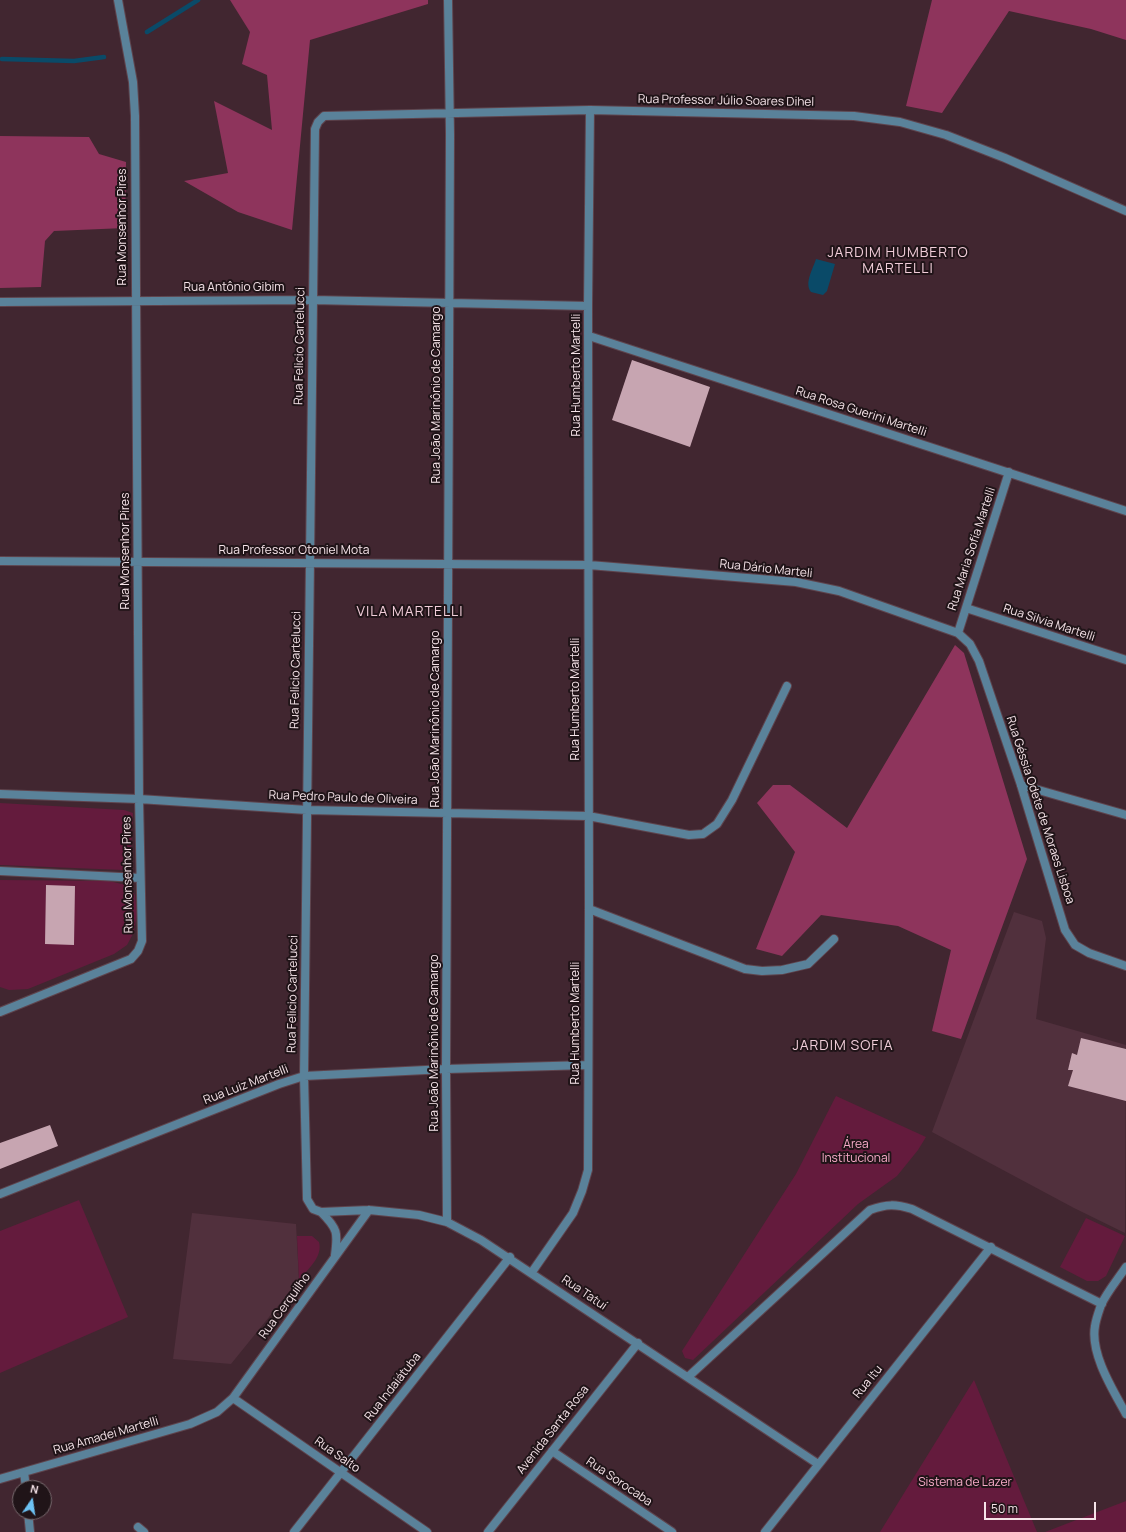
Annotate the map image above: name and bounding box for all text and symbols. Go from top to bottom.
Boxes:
street label: Rua Professor Júlio Soares Dihel [638,92,814,110]
street label: Rua Monsenhor Pires [116,169,130,285]
district label: JARDIM HUMBERTO MARTELLI [827,245,969,278]
street label: Rua Antônio Gibim [184,281,284,295]
street label: Rua Felicio Cartelucci [292,287,308,405]
street label: Rua João Marinônio de Camargo [430,307,444,483]
street label: Rua Humberto Martelli [570,314,584,436]
street label: Rua Rosa Guerini Martelli [794,384,928,440]
street label: Rua Maria Sofía Martelli [945,486,999,612]
street label: Rua Monsenhor Pires [119,493,133,609]
street label: Rua Professor Otoniel Mota [219,544,369,558]
street label: Rua Dário Marteli [719,557,813,581]
street label: Rua Silvia Martelli [1001,601,1097,645]
district label: VILA MARTELLI [357,604,463,620]
street label: Rua Felicio Cartelucci [288,611,304,729]
street label: Rua João Marinônio de Camargo [429,631,443,807]
street label: Rua Humberto Martelli [569,638,583,760]
street label: Rua Géssia Odete de Moraes Lisboa [1003,714,1077,906]
street label: Rua Pedro Paulo de Oliveira [268,788,418,808]
street label: Rua Monsenhor Pires [120,816,136,934]
street label: Rua Felicio Cartelucci [285,935,301,1053]
street label: Rua João Marinônio de Camargo [428,955,442,1131]
street label: Rua Humberto Martelli [569,962,583,1084]
district label: JARDIM SOFIA [792,1038,894,1054]
street label: Rua Luiz Martelli [202,1062,290,1108]
park label: Área Institucional [822,1138,890,1166]
street label: Rua Cerquilho [256,1270,314,1342]
street label: Rua Tatuí [559,1273,609,1313]
street label: Rua Indaiátuba [362,1350,424,1424]
street label: Rua Itu [850,1363,886,1401]
street label: Avenida Santa Rosa [514,1383,592,1477]
street label: Rua Amadei Martelli [52,1414,160,1458]
street label: Rua Salto [311,1434,363,1476]
street label: Rua Sorocaba [583,1455,655,1509]
park label: Sistema de Lazer [918,1476,1012,1490]
north arrow [12,1480,52,1520]
text: N [29,1481,40,1497]
scale bar [986,1494,1098,1520]
text: 50 m [991,1500,1018,1517]

